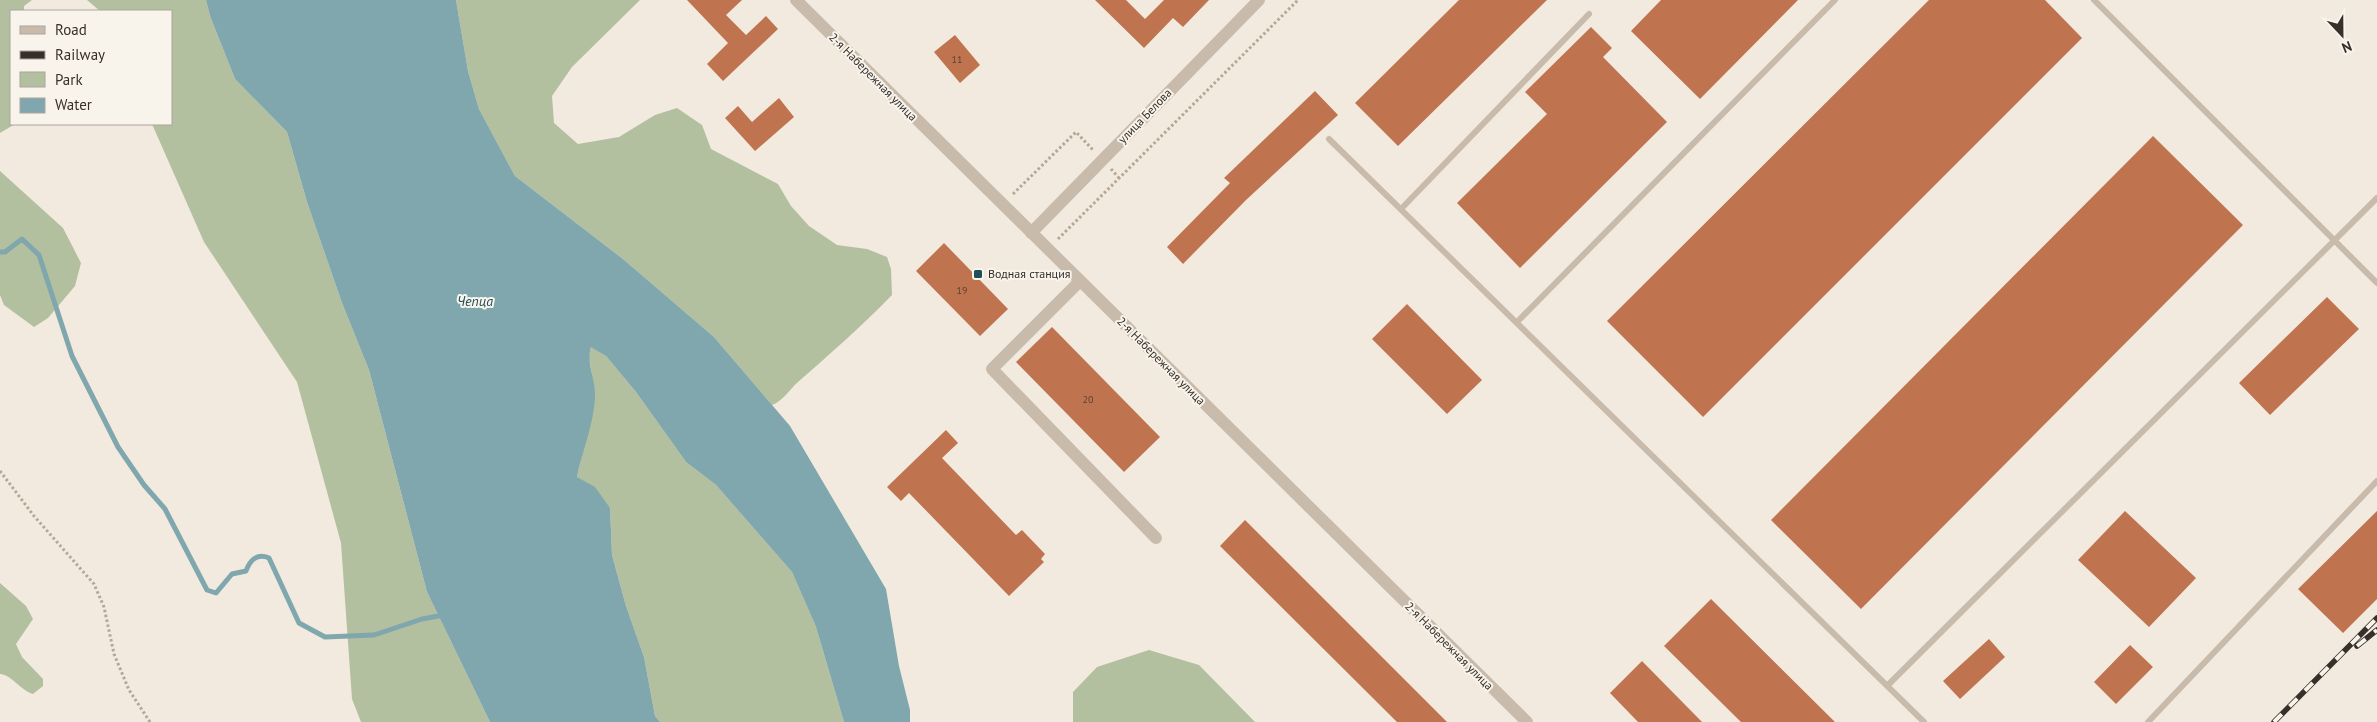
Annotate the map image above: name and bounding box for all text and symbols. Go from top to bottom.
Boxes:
legend [10,10,172,125]
north arrow [2317,10,2367,60]
text: Road [55,20,87,39]
street label: 2-я Набережная улица [826,29,921,124]
text: N [2339,37,2355,57]
text: Railway [55,45,105,64]
house number: 11 [952,53,962,66]
text: Park [55,70,83,89]
street label: улица Белова [1115,85,1175,146]
text: Water [55,95,92,114]
place label: Водная станция [988,266,1070,281]
marker: Водная станция [972,268,984,280]
house number: 19 [957,284,967,297]
water label: Чепца [457,292,493,310]
street label: 2-я Набережная улица [1114,313,1209,408]
house number: 20 [1083,393,1094,406]
street label: 2-я Набережная улица [1402,598,1497,693]

